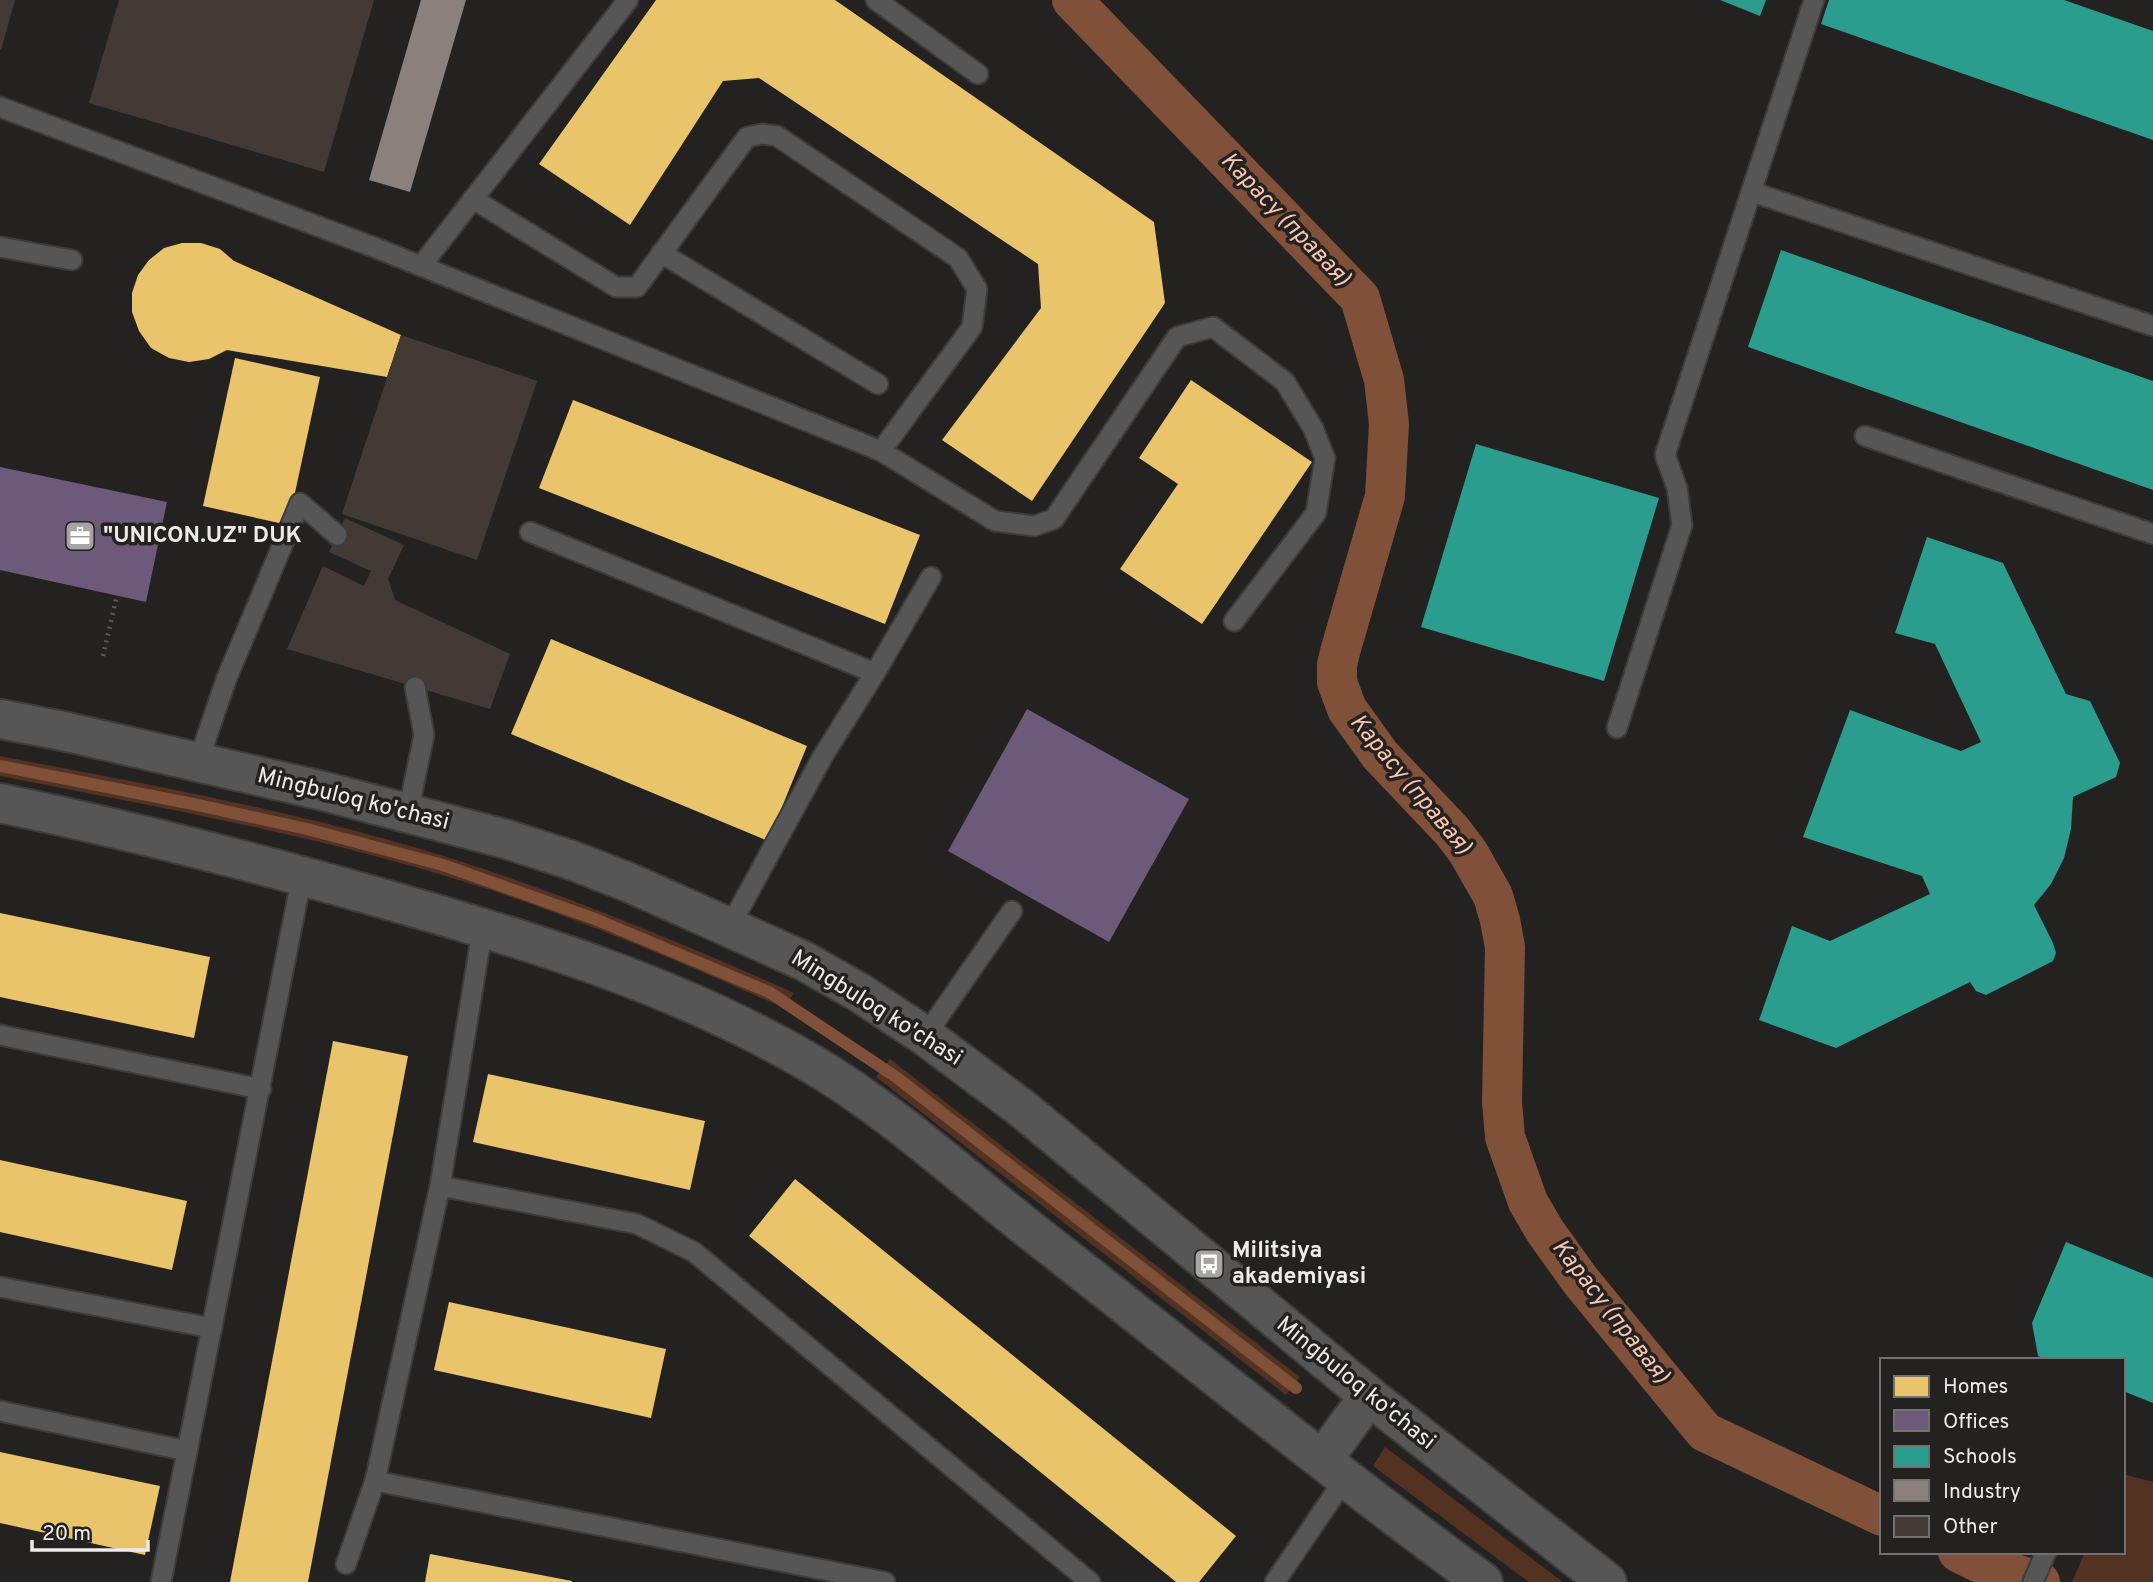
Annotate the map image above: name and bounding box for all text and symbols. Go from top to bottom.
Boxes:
water label: Карасу (правая) [1214,147,1356,293]
office icon: "UNICON.UZ" DUK [63,519,97,553]
place label: "UNICON.UZ" DUK [103,522,302,551]
water label: Карасу (правая) [1342,708,1478,862]
street label: Mingbuloq ko'chasi [254,762,452,838]
street label: Mingbuloq ko'chasi [785,945,967,1073]
water label: Карасу (правая) [1544,1234,1676,1390]
place label: Militsiya akademiyasi [1232,1237,1366,1292]
bus stop icon: Militsiya akademiyasi [1192,1247,1226,1281]
street label: Mingbuloq ko'chasi [1269,1311,1441,1457]
legend [1880,1358,2125,1554]
text: Homes [1943,1374,2008,1401]
text: Offices [1943,1409,2009,1436]
text: Schools [1943,1444,2017,1471]
text: Industry [1943,1479,2021,1506]
scale bar [32,1508,147,1552]
text: Other [1943,1514,1998,1541]
text: 20 m [42,1521,91,1548]

